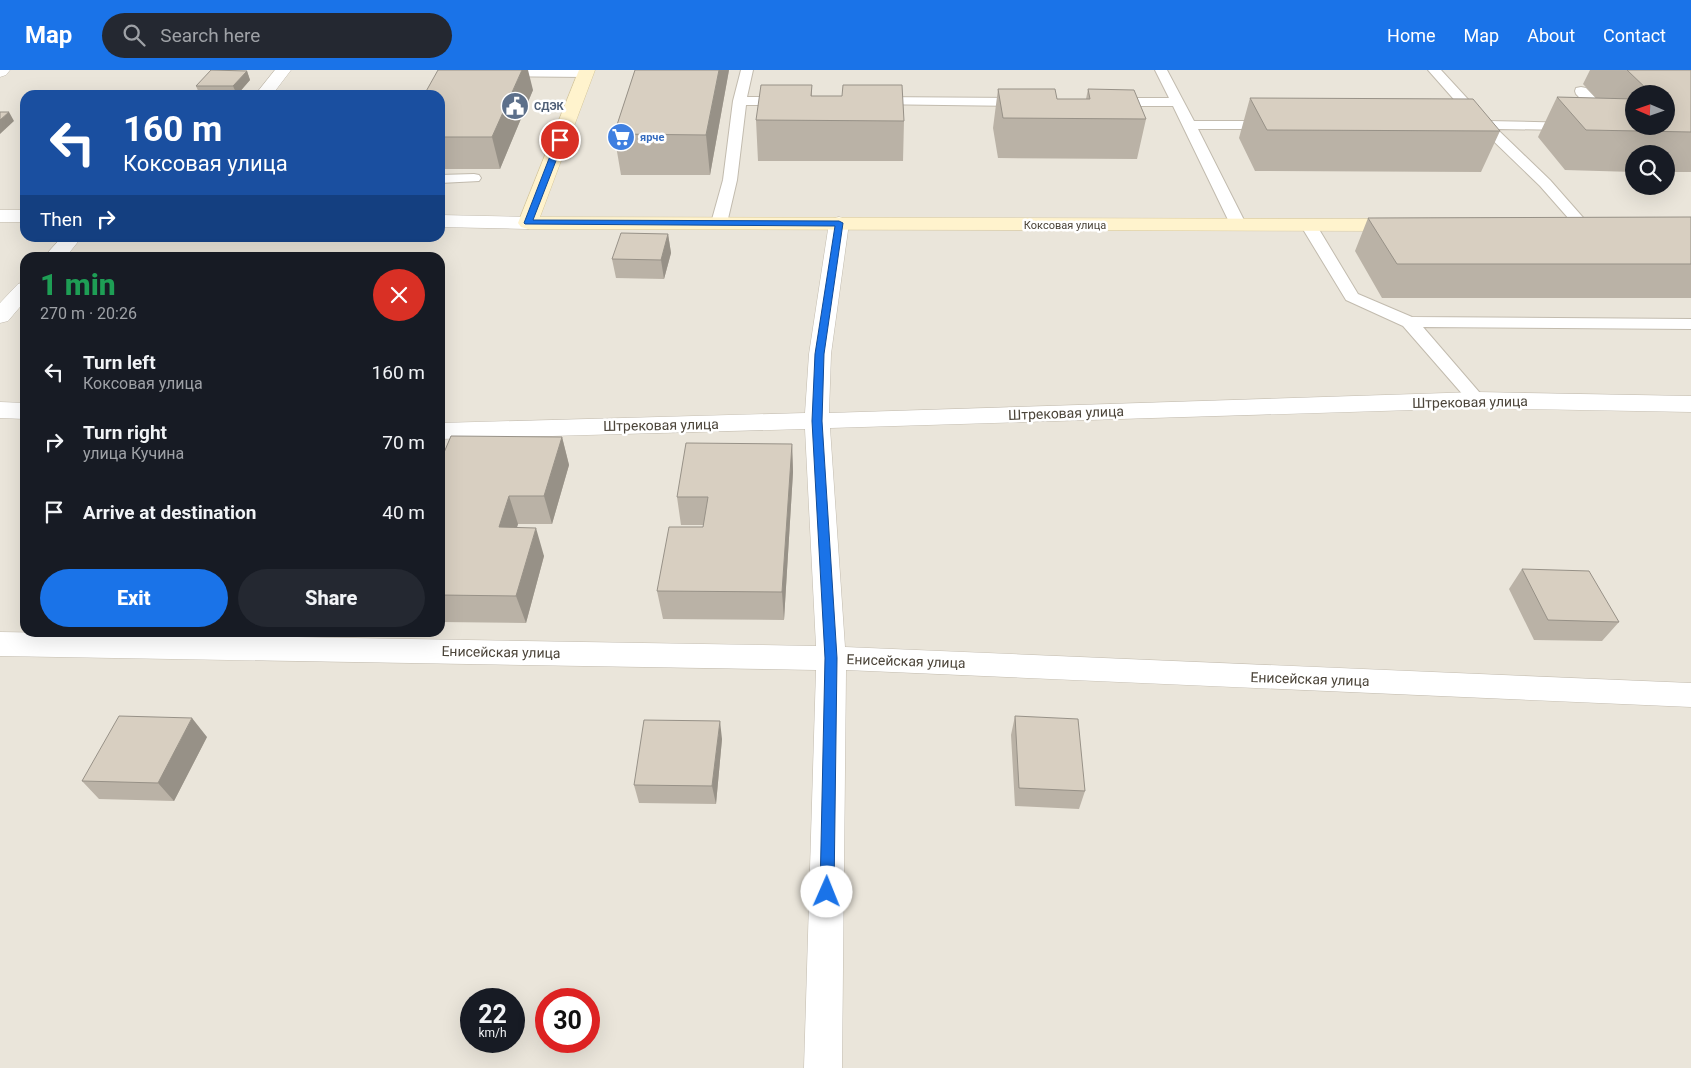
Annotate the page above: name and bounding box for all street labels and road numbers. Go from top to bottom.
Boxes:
street label: Коксовая улица [1024,219,1106,232]
street label: Штрековая улица [1412,393,1528,411]
street label: Штрековая улица [1008,403,1124,423]
street label: Штрековая улица [603,416,719,434]
street label: Енисейская улица [441,643,561,661]
street label: Енисейская улица [846,651,966,671]
street label: Енисейская улица [1250,669,1370,689]

